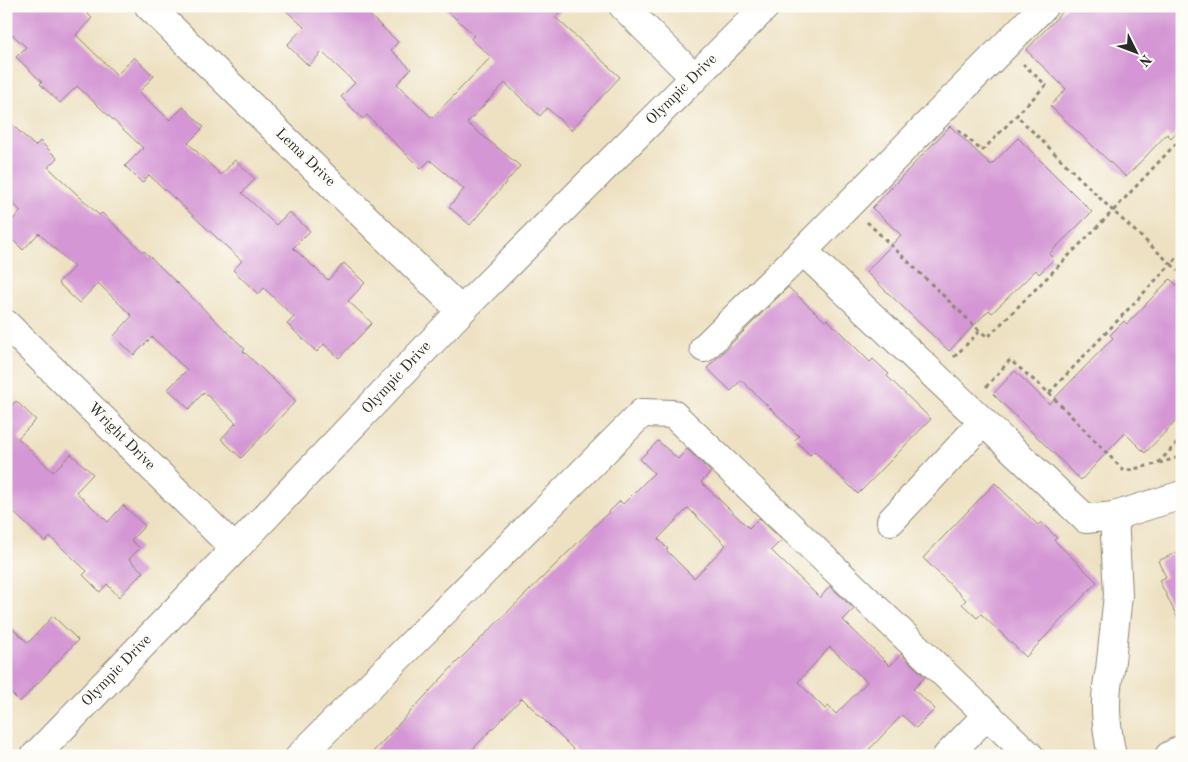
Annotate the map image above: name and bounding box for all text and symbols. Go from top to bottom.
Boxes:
north arrow [1110,28,1160,78]
text: N [1136,51,1154,69]
street label: Olympic Drive [644,52,720,128]
street label: Lema Drive [272,126,338,190]
street label: Olympic Drive [360,339,434,417]
street label: Wright Drive [85,401,157,473]
street label: Olympic Drive [79,632,155,710]

